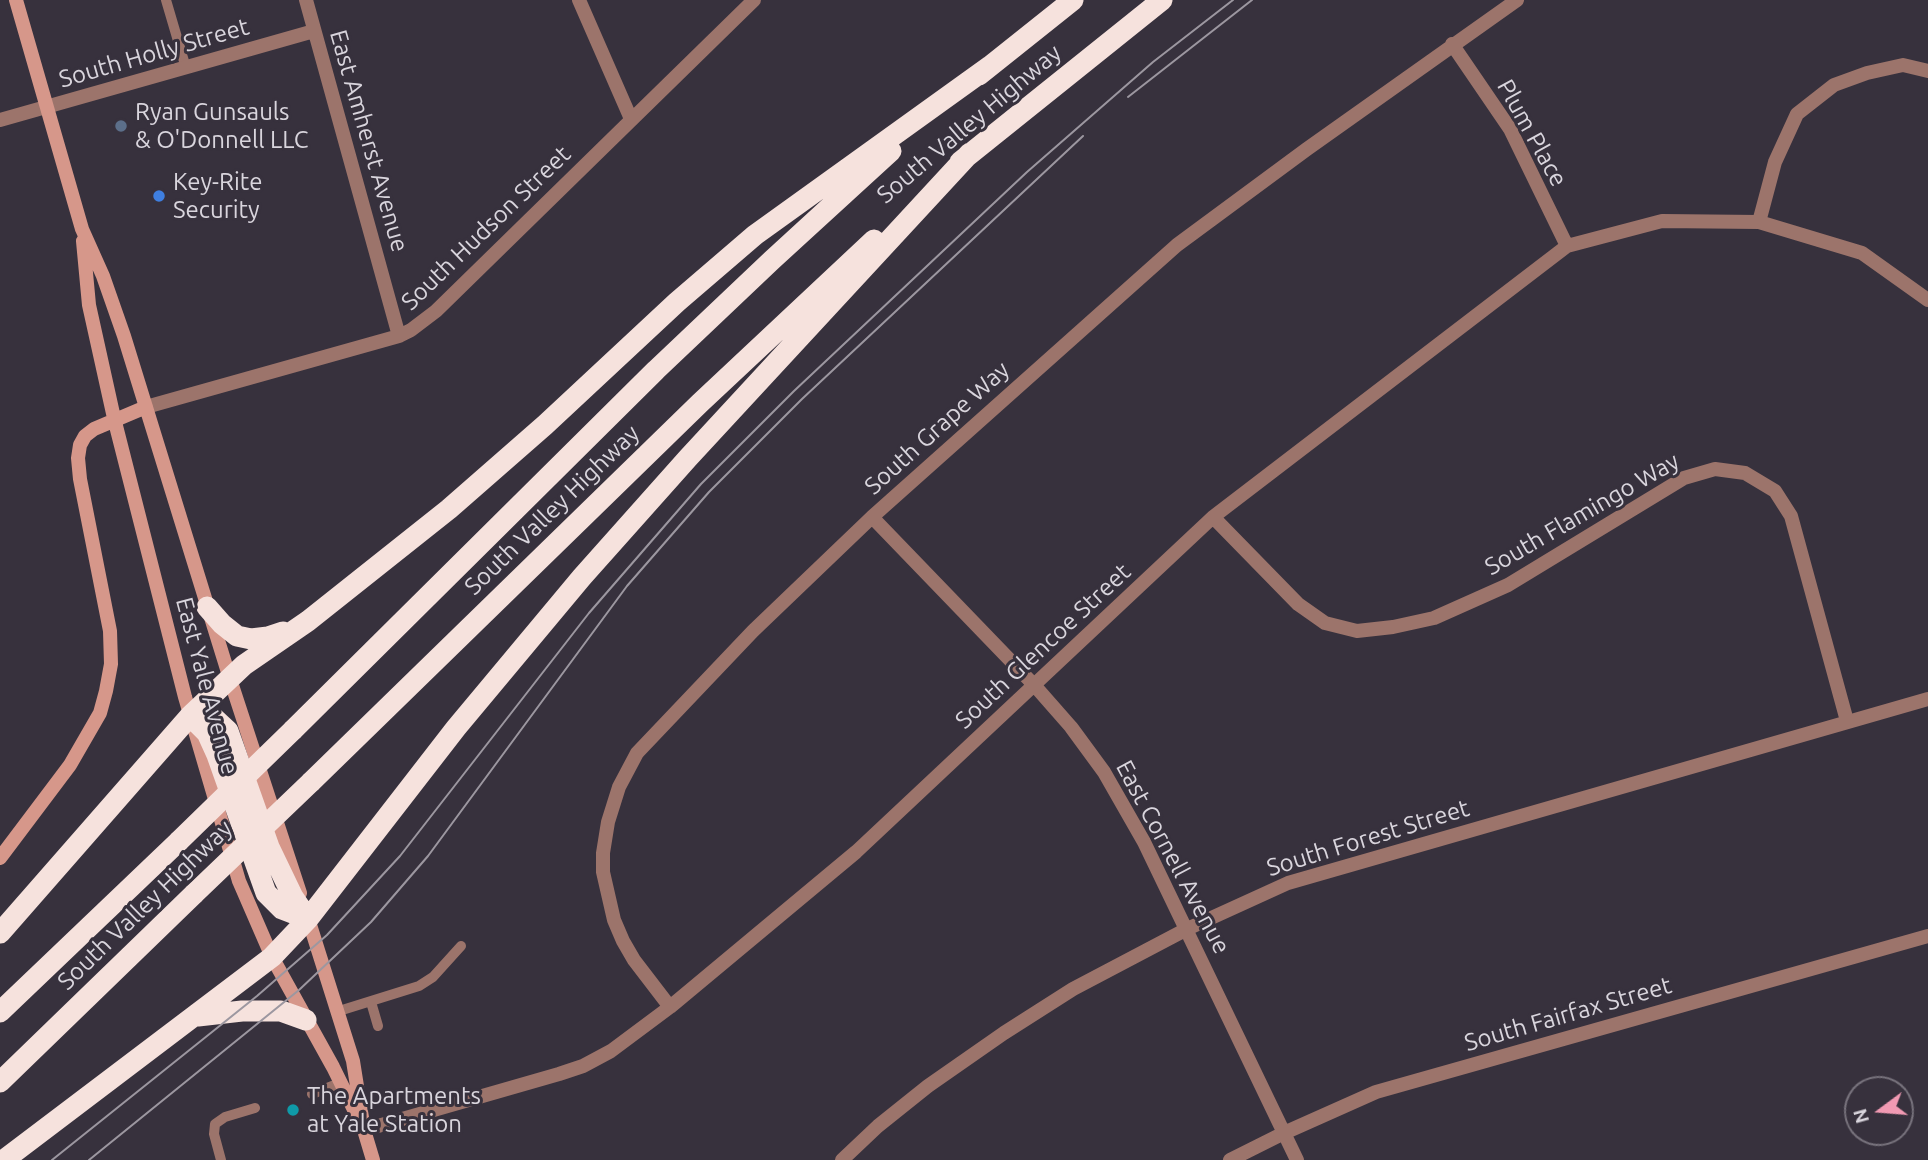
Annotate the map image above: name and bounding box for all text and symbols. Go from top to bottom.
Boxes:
street label: South Holly Street [56,12,252,94]
street label: East Amherst Avenue [324,27,414,255]
street label: South Valley Highway [871,39,1067,209]
street label: Plum Place [1491,74,1573,192]
place label: Ryan Gunsauls & O'Donnell LLC [135,98,308,154]
marker: Ryan Gunsauls & O'Donnell LLC [113,118,129,134]
street label: South Hudson Street [395,140,577,316]
place label: Key-Rite Security [173,168,262,224]
marker: Key-Rite Security [151,188,167,204]
street label: South Grape Way [859,356,1015,500]
street label: South Valley Highway [459,419,645,601]
street label: South Flamingo Way [1480,447,1684,581]
street label: South Glencoe Street [949,557,1137,735]
street label: East Yale Avenue [169,594,245,778]
street label: East Cornell Avenue [1110,755,1236,959]
street label: South Forest Street [1263,793,1473,883]
street label: South Valley Highway [52,814,238,996]
street label: South Fairfax Street [1461,971,1675,1057]
north arrow [1844,1076,1914,1146]
place label: The Apartments at Yale Station [307,1082,481,1138]
marker: The Apartments at Yale Station [285,1102,301,1118]
text: N [1848,1106,1873,1126]

